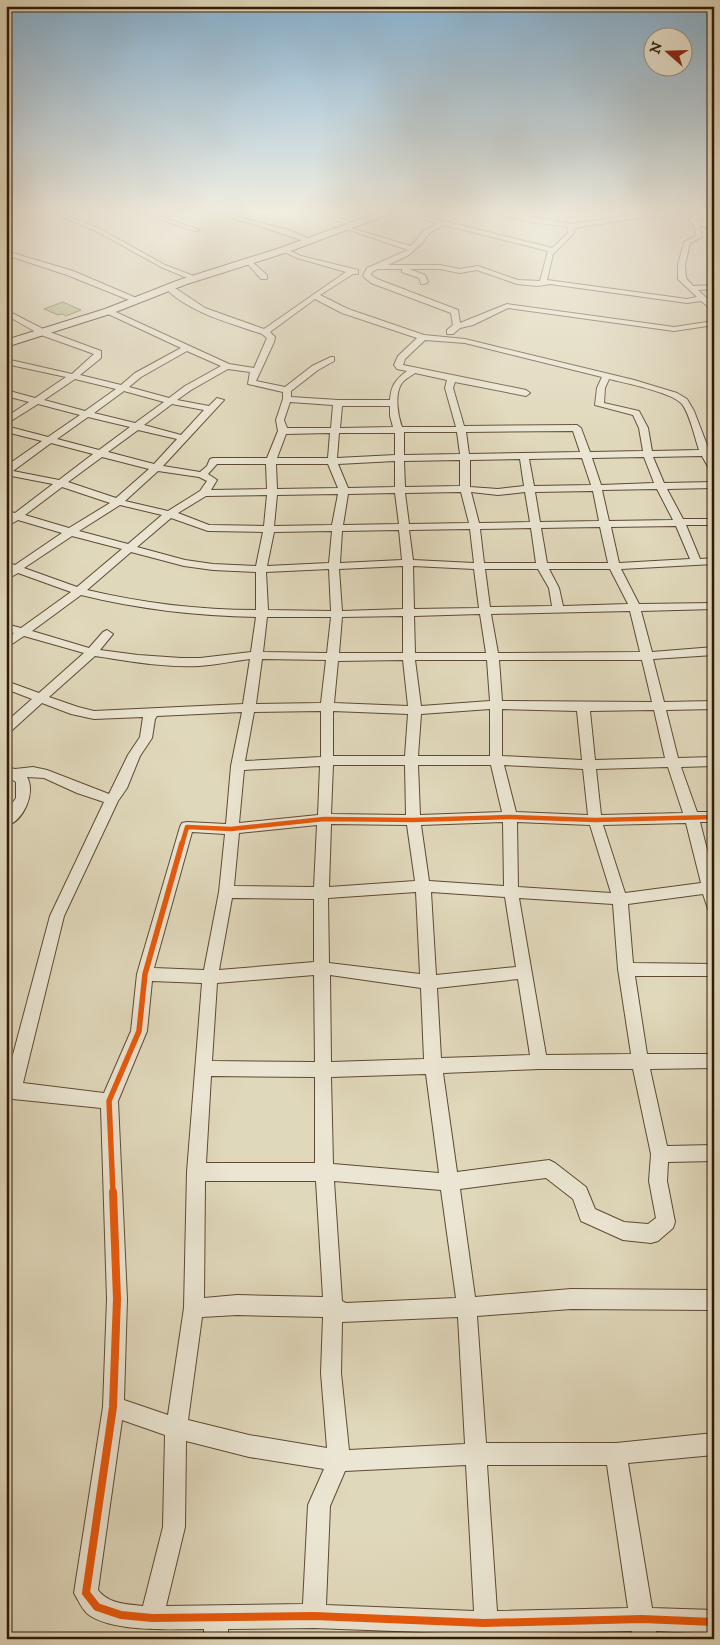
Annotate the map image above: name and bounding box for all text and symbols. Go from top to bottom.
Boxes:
north arrow [642,28,692,78]
text: N [646,39,667,56]

